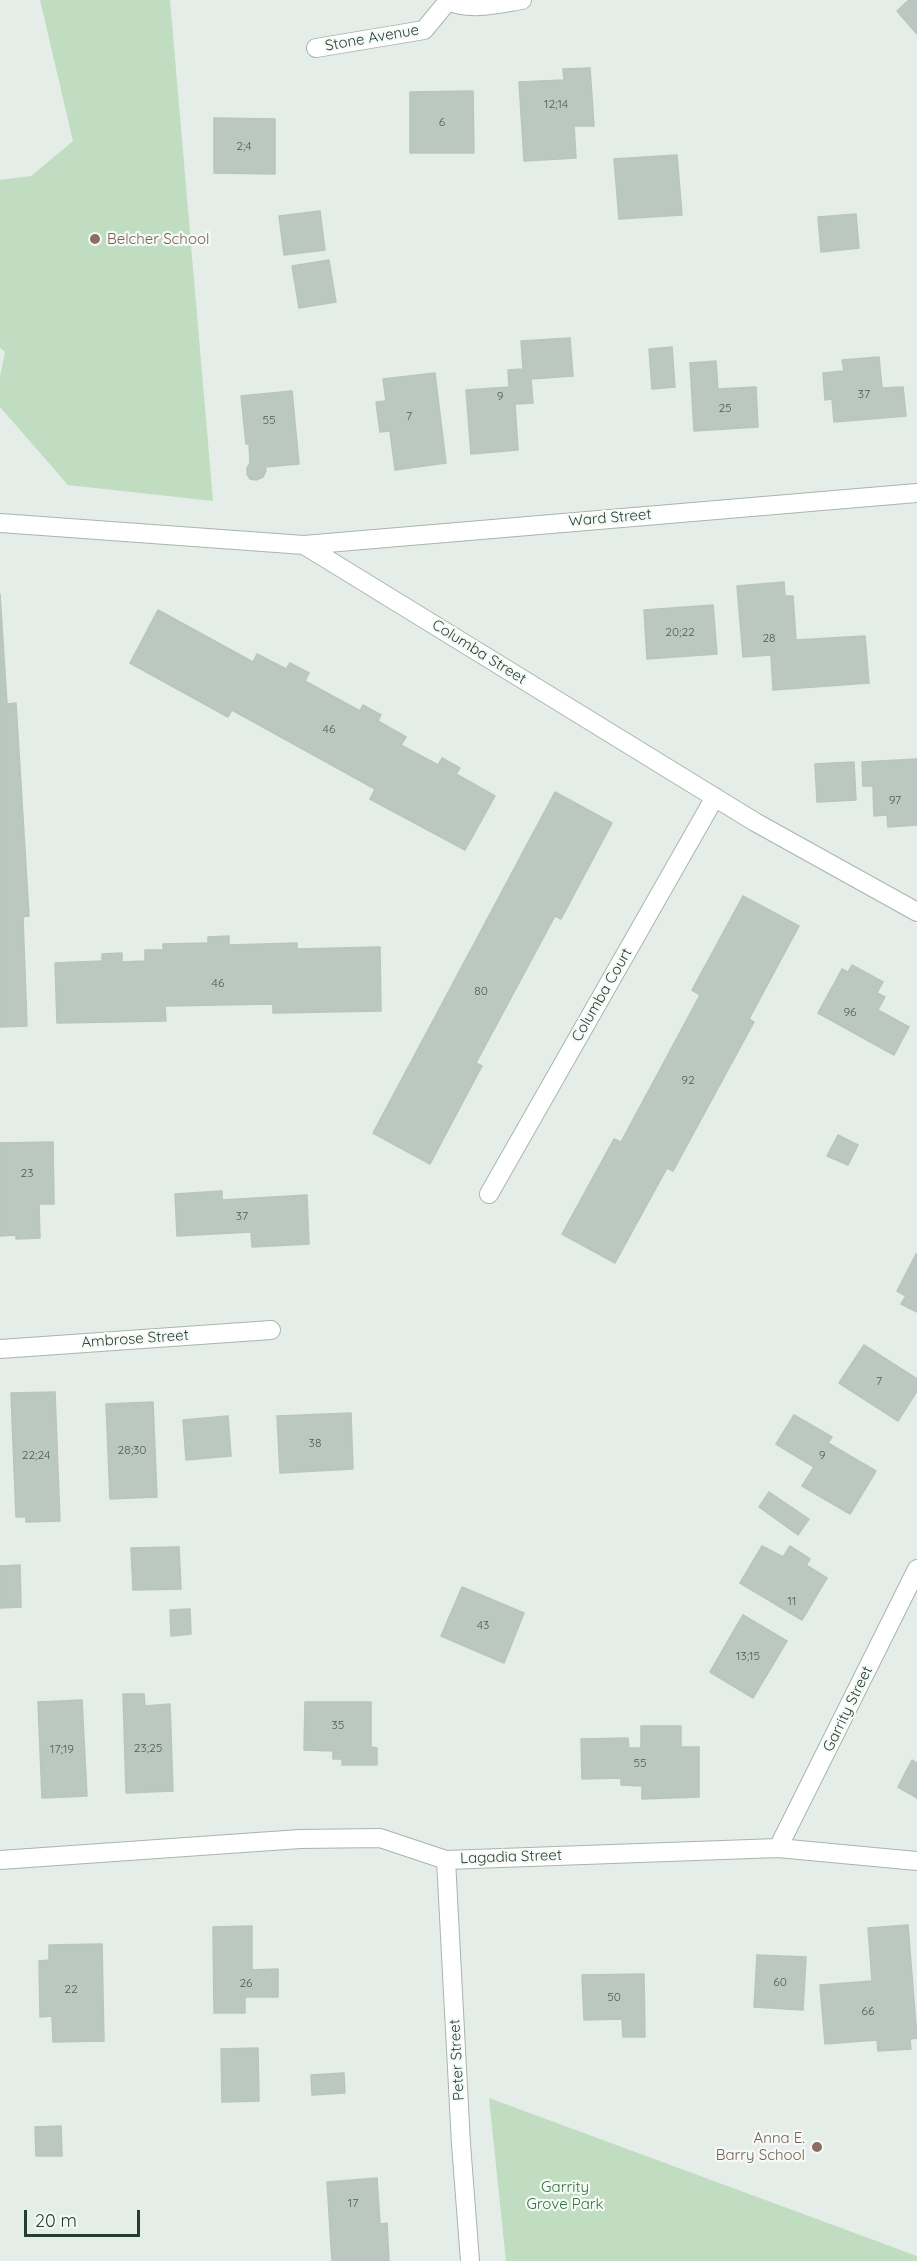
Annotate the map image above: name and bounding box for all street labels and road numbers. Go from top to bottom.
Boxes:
street label: Stone Avenue [324,21,420,55]
street label: Ward Street [568,505,652,531]
street label: Columba Street [429,616,529,688]
street label: Columba Court [568,945,636,1045]
street label: Ambrose Street [81,1326,189,1352]
street label: Garrity Street [819,1663,877,1755]
street label: Lagadia Street [460,1846,562,1868]
street label: Peter Street [446,2019,468,2101]

